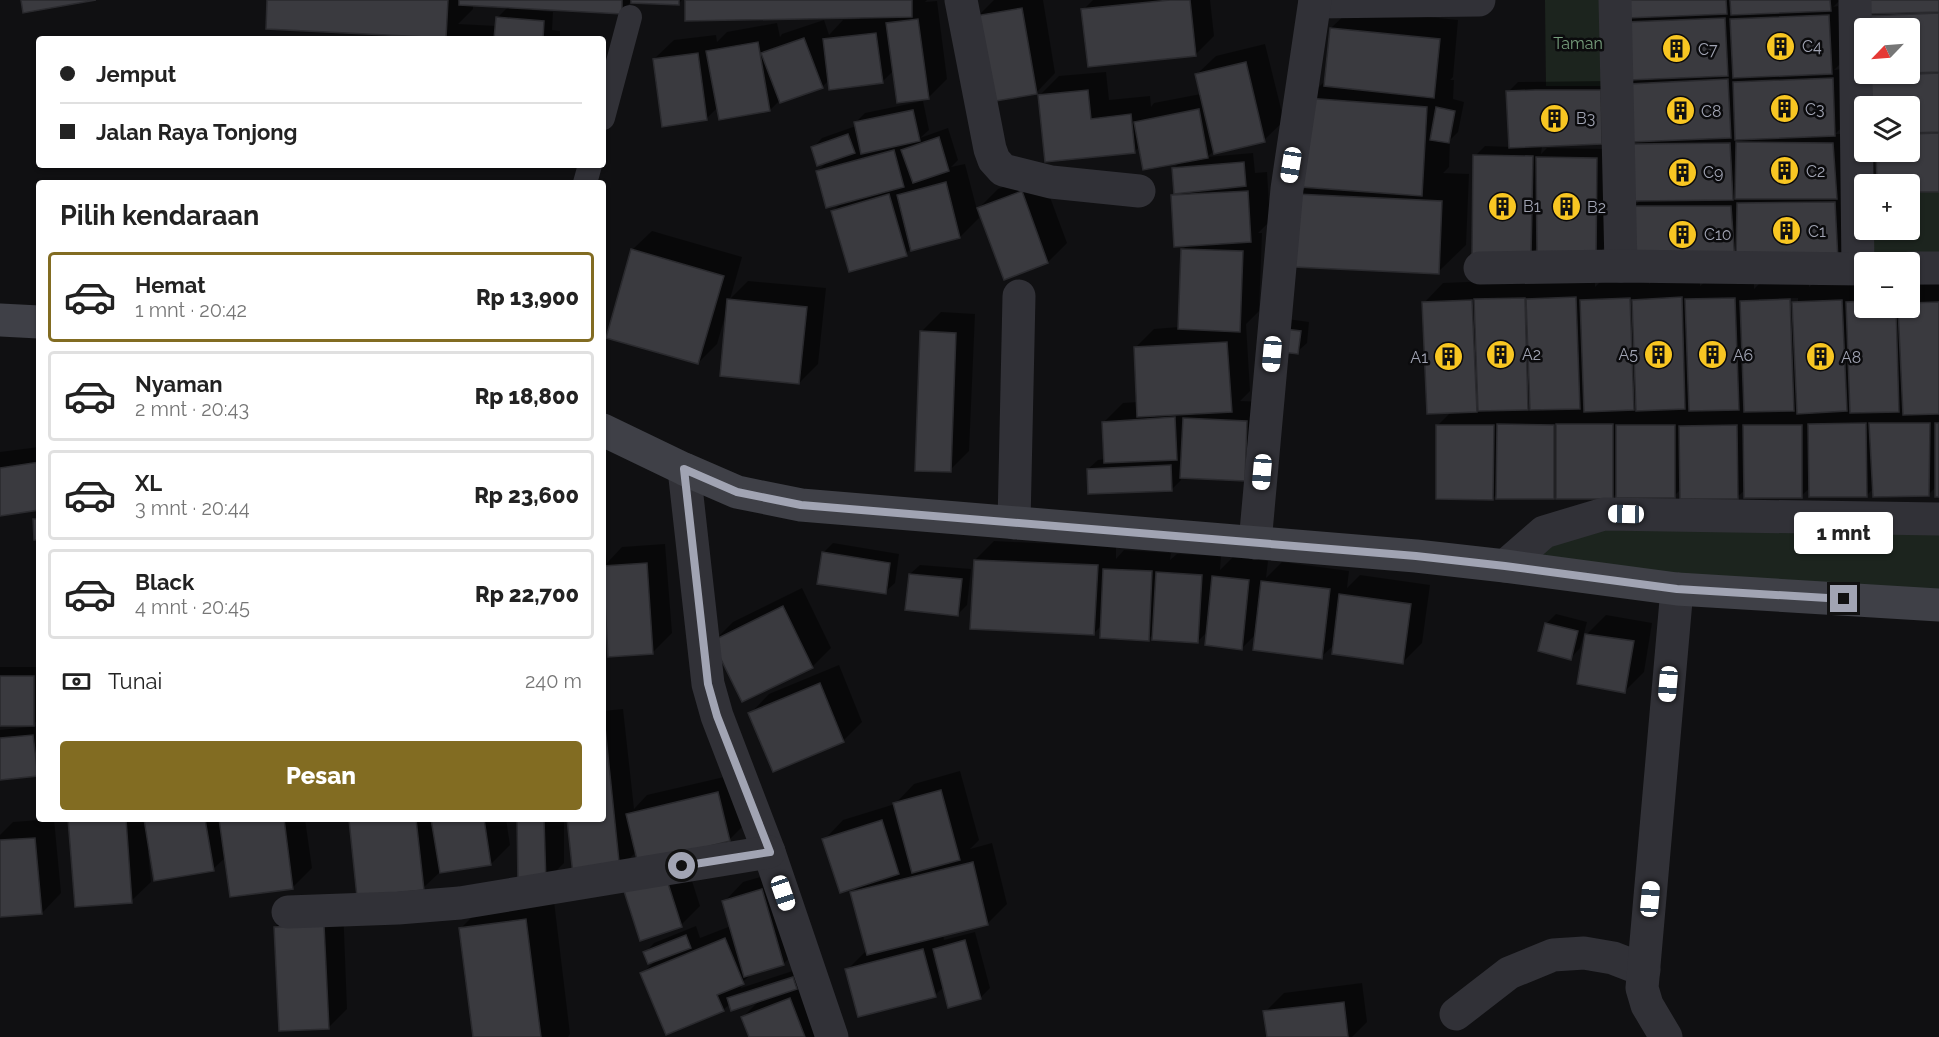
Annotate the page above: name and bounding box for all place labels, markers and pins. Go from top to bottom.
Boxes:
building icon: C4 [1765,30,1797,62]
building icon: C7 [1661,33,1693,65]
place label: C4 [1802,37,1822,56]
place label: C7 [1698,40,1718,59]
building icon: C3 [1768,93,1800,125]
building icon: C8 [1664,95,1696,127]
place label: C3 [1805,100,1825,119]
building icon: B3 [1539,102,1571,134]
place label: C8 [1701,102,1721,121]
place label: B3 [1576,109,1595,128]
building icon: C2 [1769,155,1801,187]
building icon: C9 [1666,156,1698,188]
place label: C2 [1806,162,1825,181]
place label: C9 [1703,163,1723,182]
building icon: B1 [1486,190,1518,222]
building icon: B2 [1550,191,1582,223]
place label: B1 [1523,197,1541,216]
place label: B2 [1587,198,1606,217]
building icon: C1 [1771,215,1803,247]
building icon: C10 [1667,218,1699,250]
place label: C1 [1808,222,1826,241]
place label: C10 [1704,225,1732,244]
building icon: A2 [1485,338,1517,370]
building icon: A5 [1643,338,1675,370]
building icon: A6 [1696,339,1728,371]
building icon: A1 [1433,341,1465,373]
building icon: A8 [1804,341,1836,373]
place label: A2 [1522,345,1541,364]
place label: A5 [1618,345,1638,364]
place label: A6 [1733,346,1753,365]
place label: A1 [1410,348,1428,367]
place label: A8 [1841,348,1861,367]

